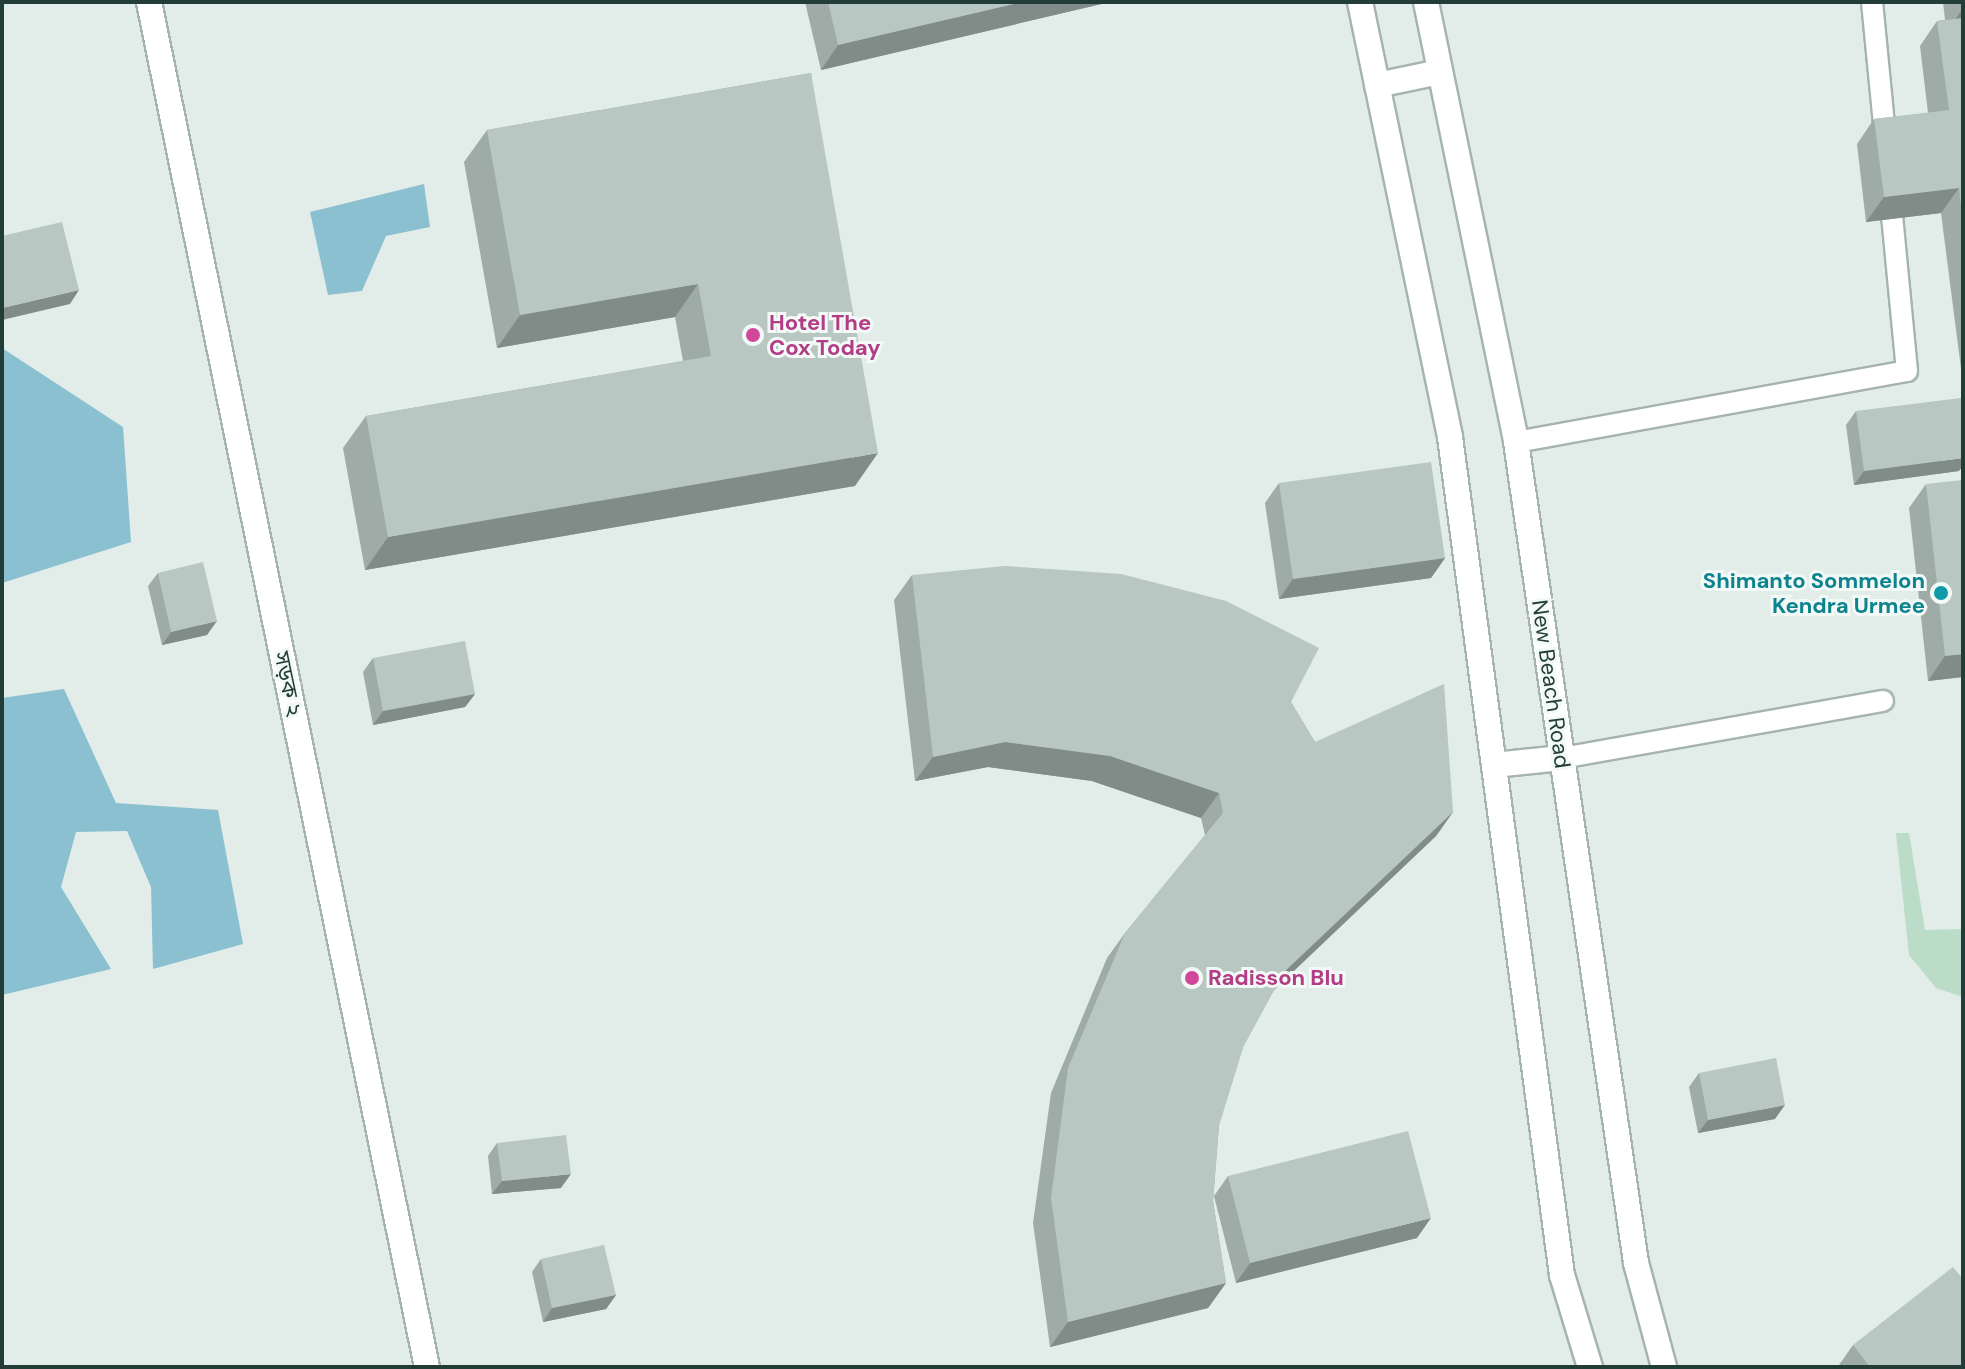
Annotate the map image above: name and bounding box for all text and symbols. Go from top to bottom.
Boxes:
place label: Hotel The Cox Today [769,309,881,360]
marker: Hotel The Cox Today [744,326,762,344]
place label: Shimanto Sommelon Kendra Urmee [1703,567,1925,618]
marker: Shimanto Sommelon Kendra Urmee [1932,584,1950,602]
street label: New Beach Road [1526,598,1576,770]
street label: সড়ক ২ [268,649,308,719]
place label: Radisson Blu [1208,965,1344,991]
marker: Radisson Blu [1183,969,1201,987]

